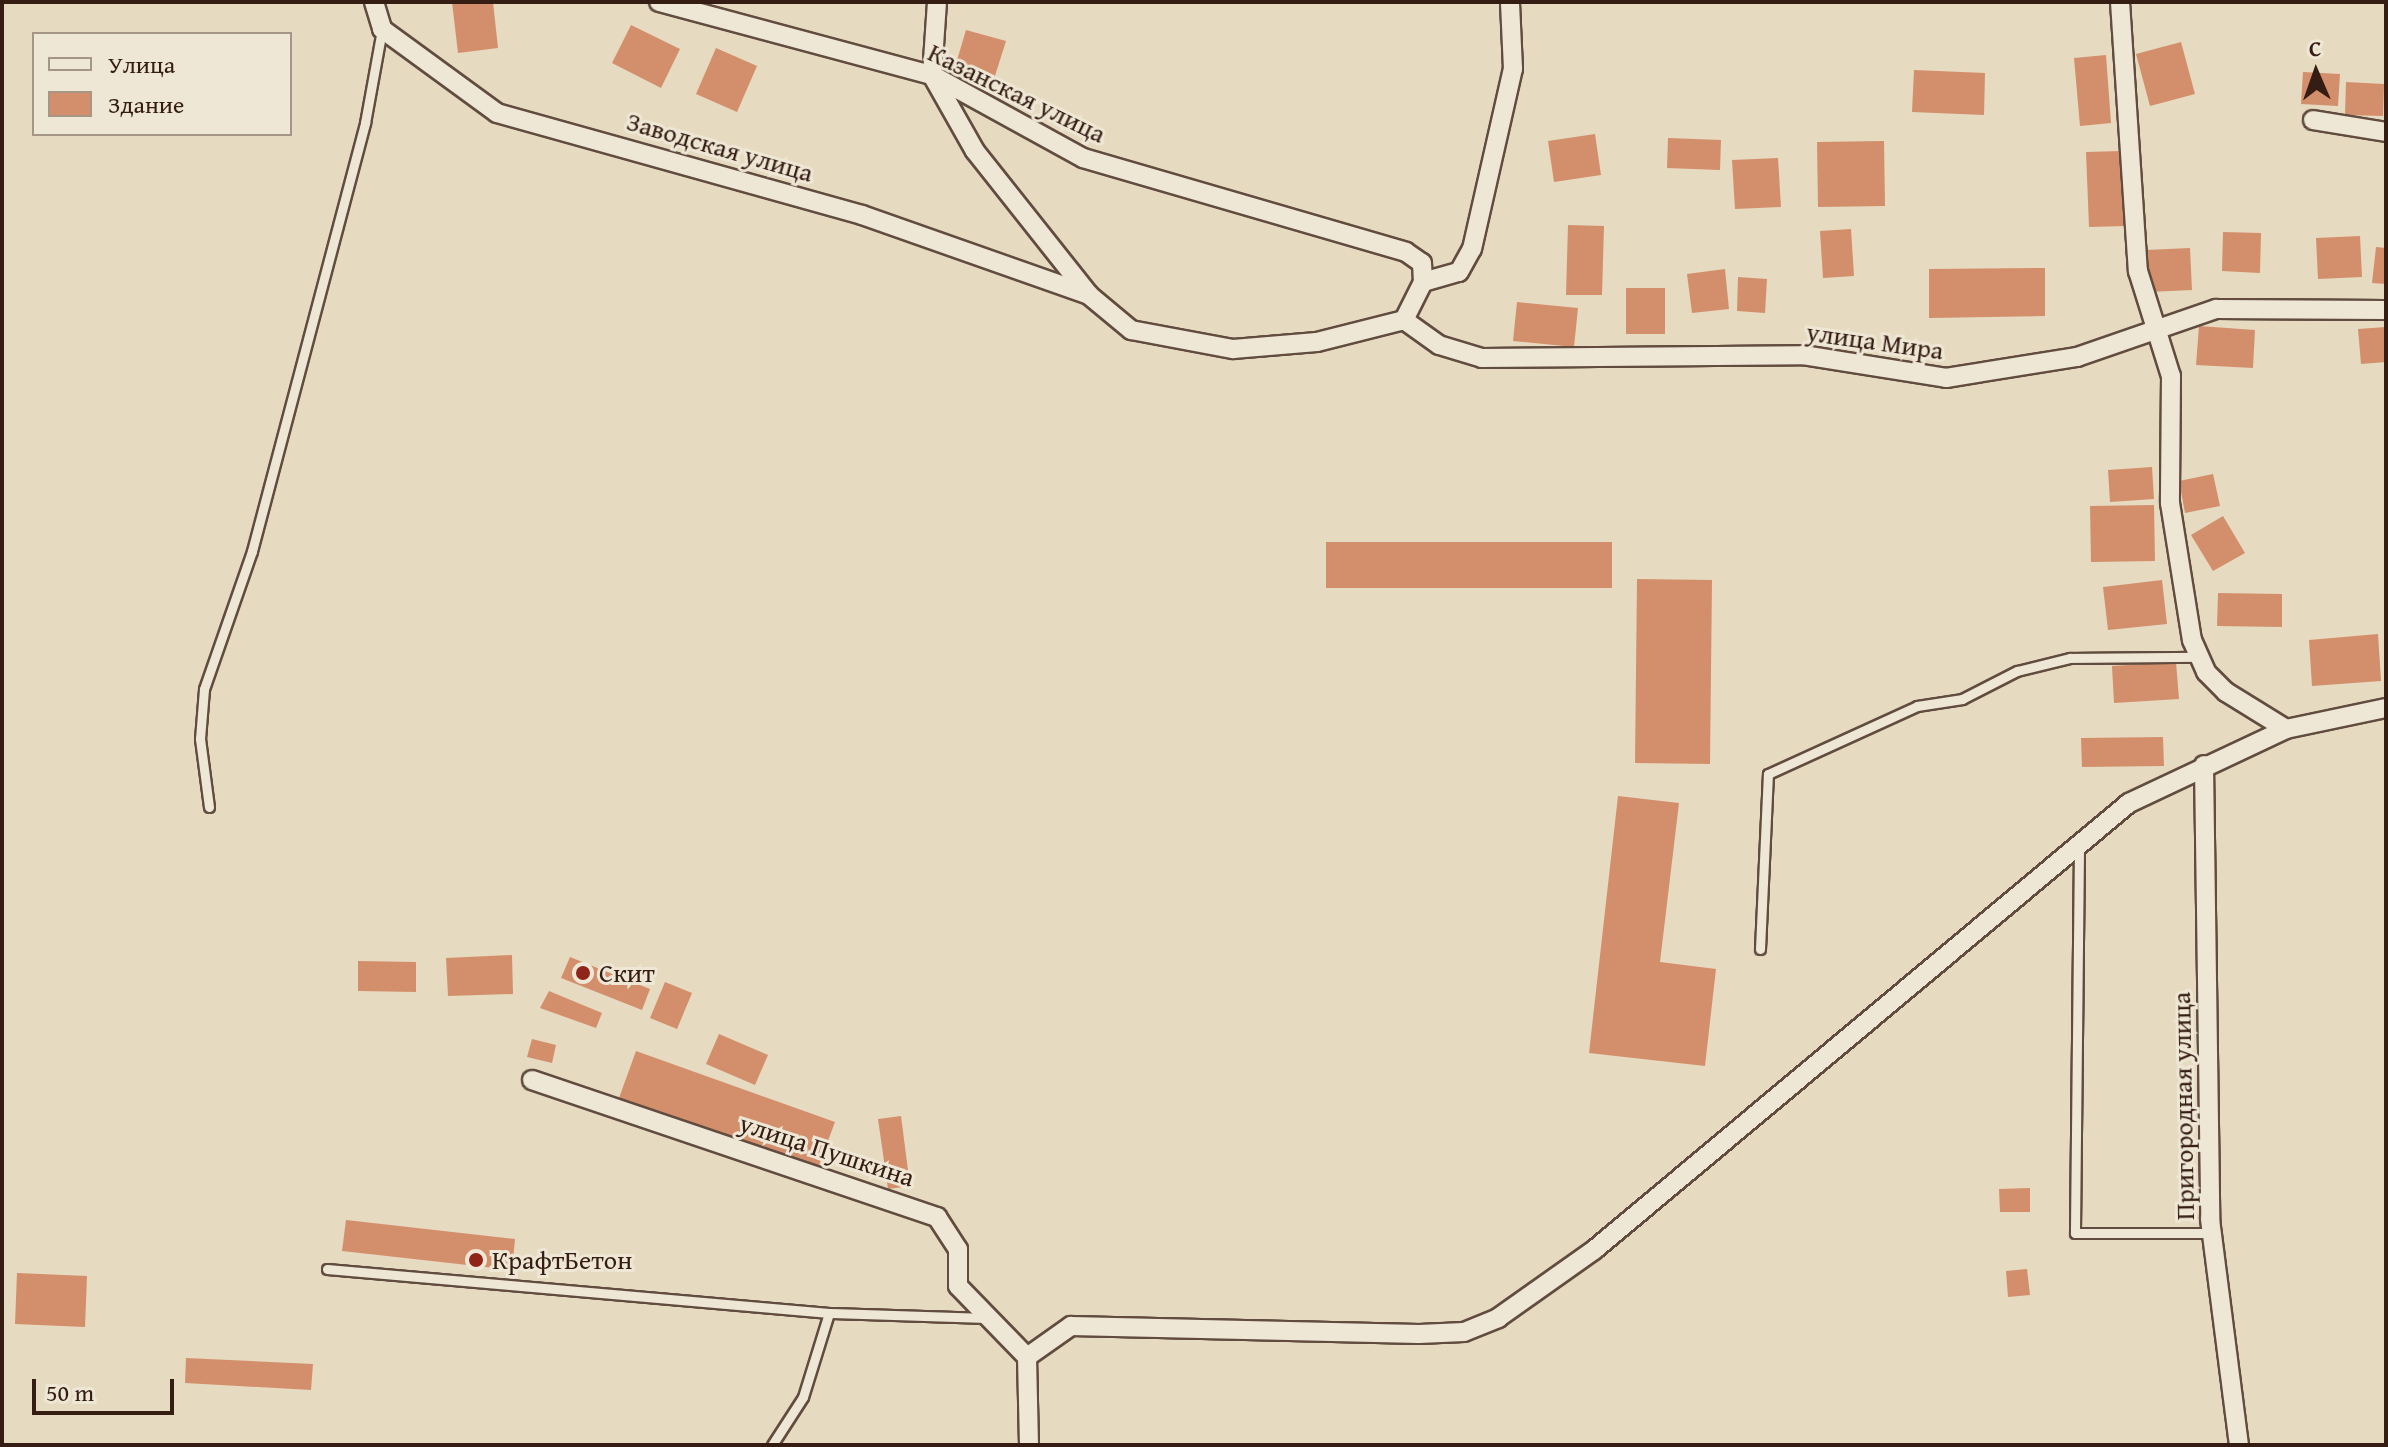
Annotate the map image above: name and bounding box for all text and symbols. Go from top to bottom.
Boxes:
legend [32,32,292,136]
north arrow [2276,32,2356,112]
text: С [2308,32,2322,64]
street label: Казанская улица [923,37,1111,149]
text: Улица [108,47,175,82]
text: Здание [108,87,184,122]
street label: Заводская улица [623,105,817,189]
street label: улица Мира [1804,316,1946,366]
place label: Скит [599,957,655,989]
marker: Скит [574,964,592,982]
street label: Пригородная улица [2165,992,2201,1220]
street label: улица Пушкина [736,1107,918,1193]
place label: КрафтБетон [492,1244,632,1276]
marker: КрафтБетон [467,1251,485,1269]
scale bar [36,1363,178,1413]
text: 50 m [46,1375,94,1410]

